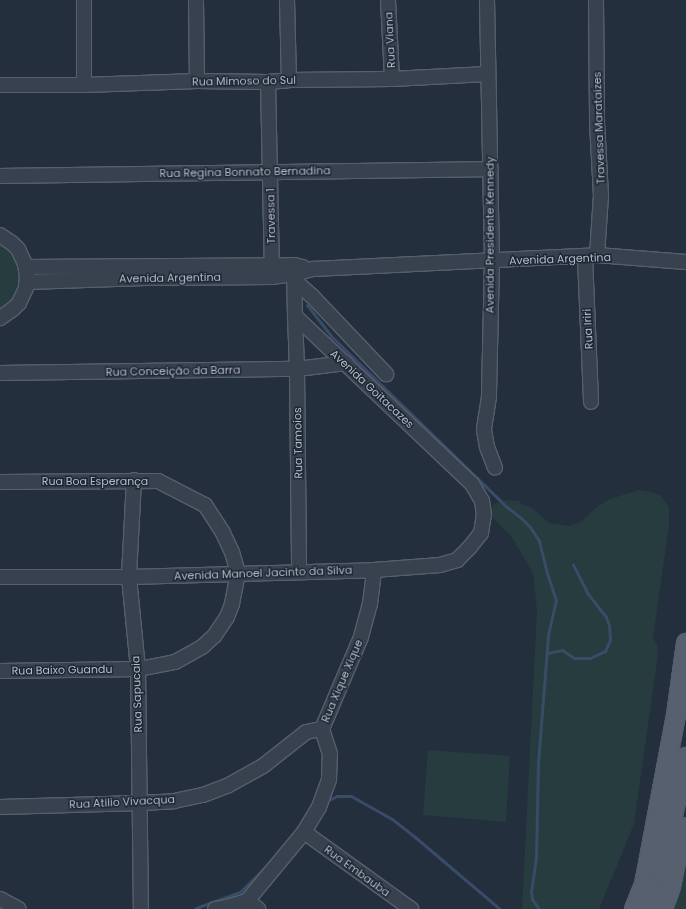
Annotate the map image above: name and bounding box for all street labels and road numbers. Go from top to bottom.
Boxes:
street label: Rua Viana [382,12,398,68]
street label: Travessa Marataízes [590,72,608,184]
street label: Rua Mimoso do Sul [192,73,296,89]
street label: Avenida Presidente Kennedy [483,157,497,313]
street label: Rua Regina Bonnato Bernadina [159,164,331,180]
street label: Travessa 1 [264,188,278,244]
street label: Avenida Argentina [509,251,611,267]
street label: Avenida Argentina [119,271,221,285]
street label: Rua Iriri [580,308,596,350]
street label: Avenida Goitacazes [327,347,417,431]
street label: Rua Conceição da Barra [106,363,240,379]
street label: Rua Tamoios [291,407,305,479]
street label: Rua Boa Esperança [42,474,148,488]
street label: Avenida Manoel Jacinto da Silva [174,563,352,583]
street label: Rua Xique Xique [319,638,365,724]
street label: Rua Sapucaia [129,655,145,733]
street label: Rua Baixo Guandu [12,663,112,677]
street label: Rua Atilio Vivacqua [69,793,175,811]
street label: Rua Embauba [322,843,392,899]

